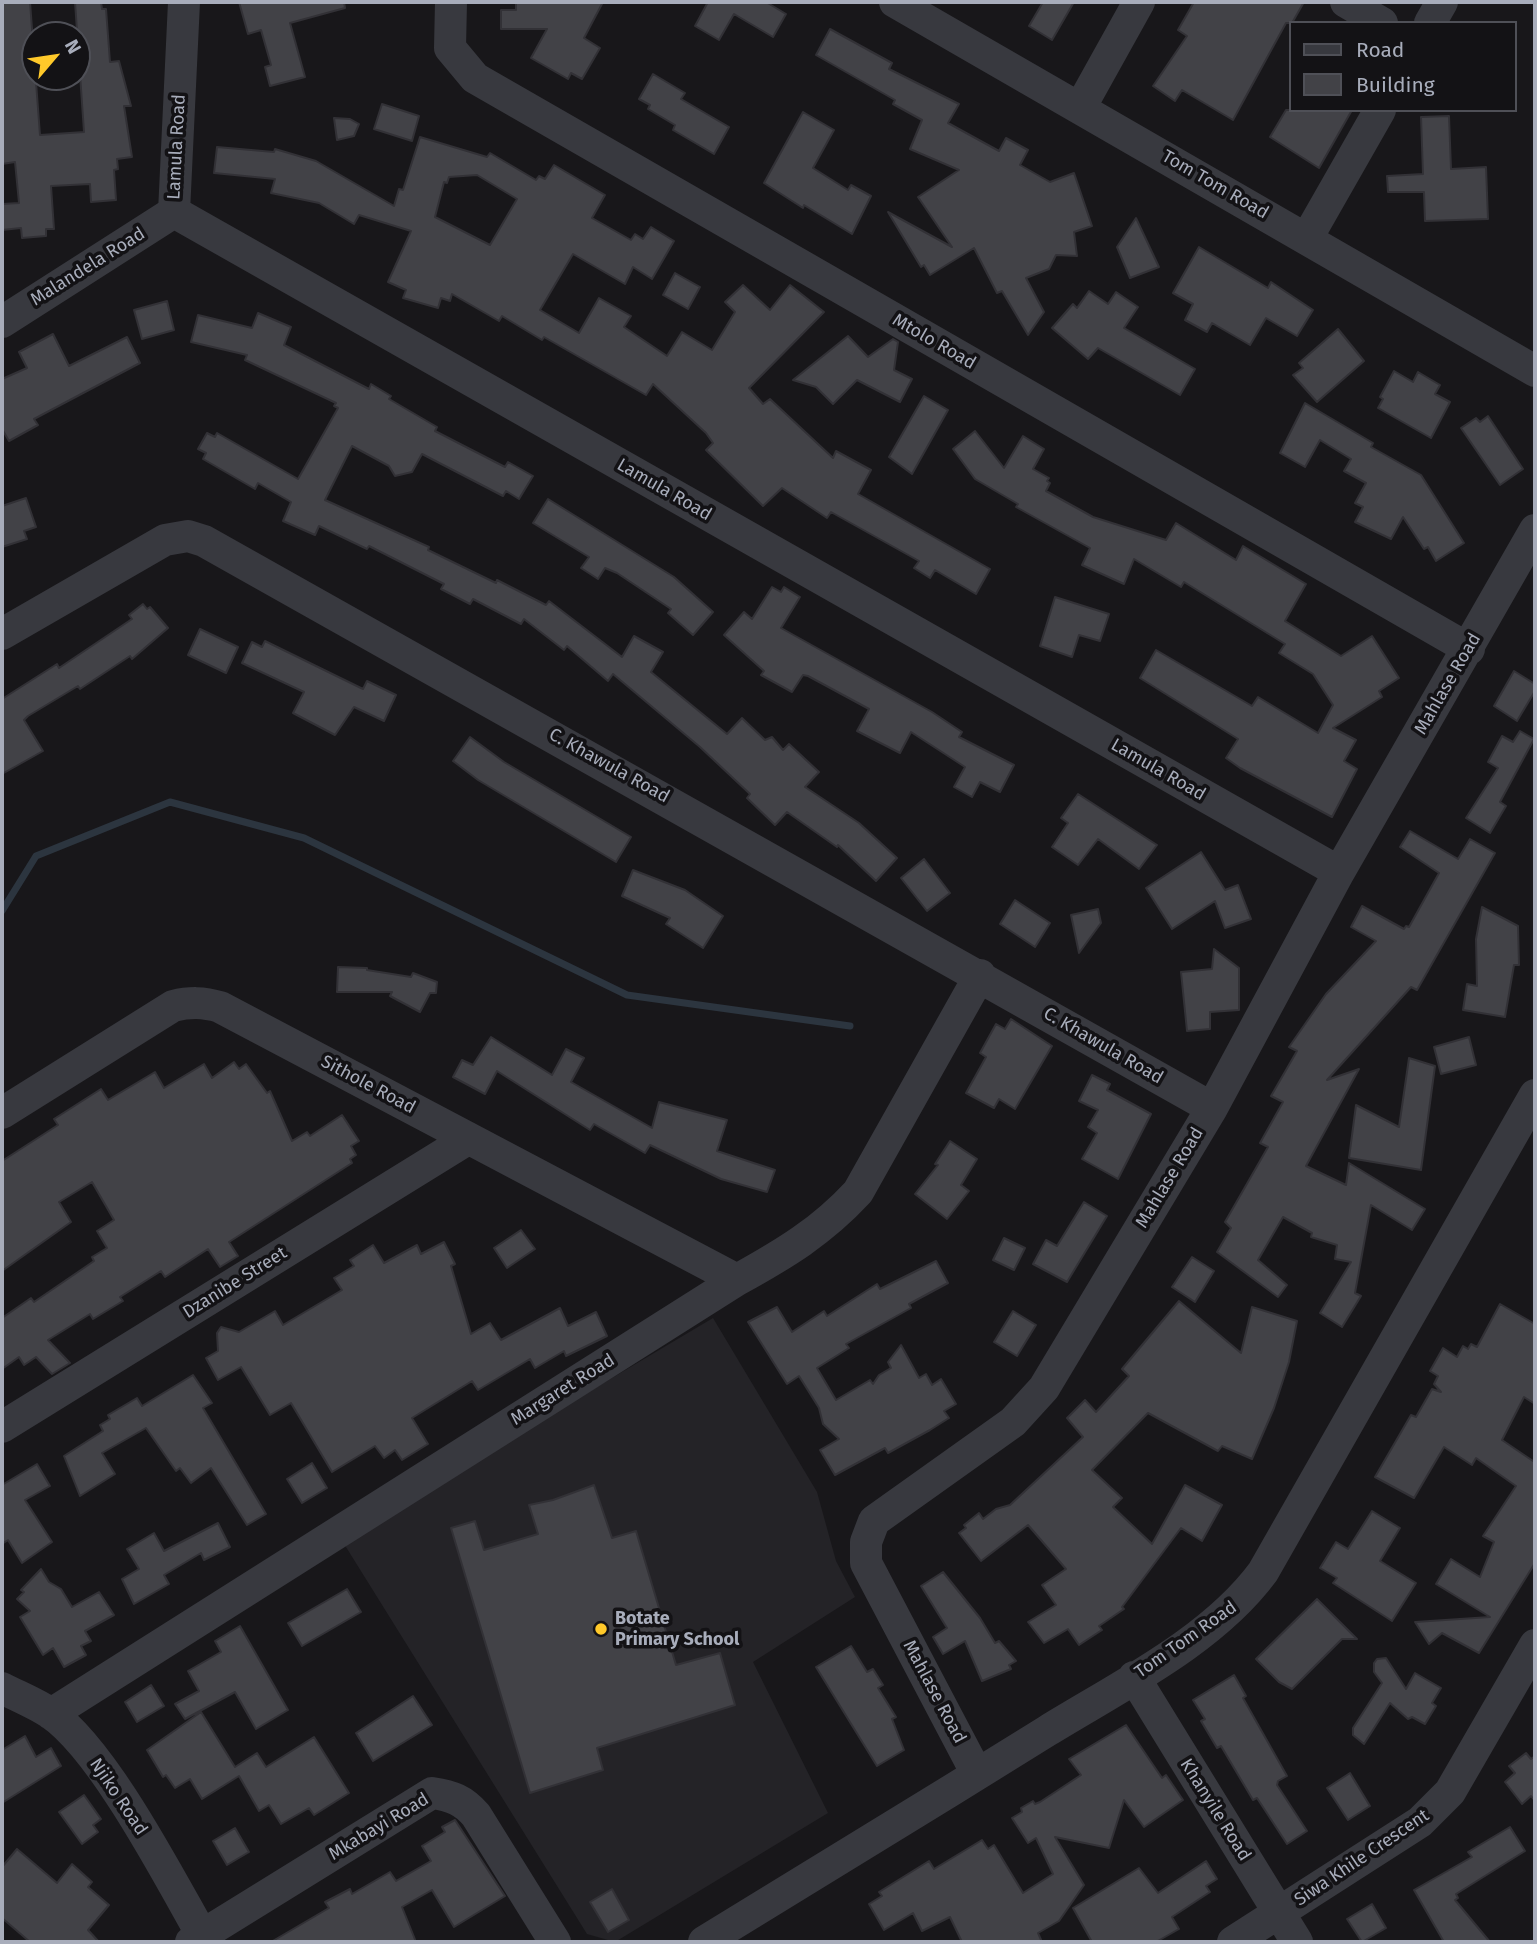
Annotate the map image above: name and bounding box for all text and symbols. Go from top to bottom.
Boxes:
north arrow [21,21,91,91]
legend [1288,21,1516,112]
text: N [60,35,86,58]
text: Road [1356,37,1404,63]
text: Building [1356,72,1435,98]
street label: Lamula Road [163,94,191,200]
street label: Tom Tom Road [1158,146,1272,224]
street label: Malandela Road [27,223,149,311]
street label: Mtolo Road [888,309,980,375]
street label: Lamula Road [613,454,715,526]
street label: Mahlase Road [1410,629,1486,739]
street label: C. Khawula Road [545,724,673,808]
street label: Lamula Road [1107,734,1209,806]
street label: C. Khawula Road [1039,1003,1167,1089]
street label: Sithole Road [317,1051,419,1119]
street label: Mahlase Road [1131,1124,1209,1232]
street label: Dzanibe Street [179,1242,291,1324]
street label: Margaret Road [507,1350,619,1430]
street label: Tom Tom Road [1131,1597,1241,1683]
place label: Botate Primary School [615,1608,739,1650]
marker: Botate Primary School [593,1621,609,1637]
street label: Mahlase Road [898,1637,970,1747]
street label: Njiko Road [84,1754,152,1840]
street label: Khanyile Road [1175,1755,1255,1865]
street label: Mkabayi Road [325,1789,433,1865]
street label: Siwa Khile Crescent [1291,1805,1433,1911]

